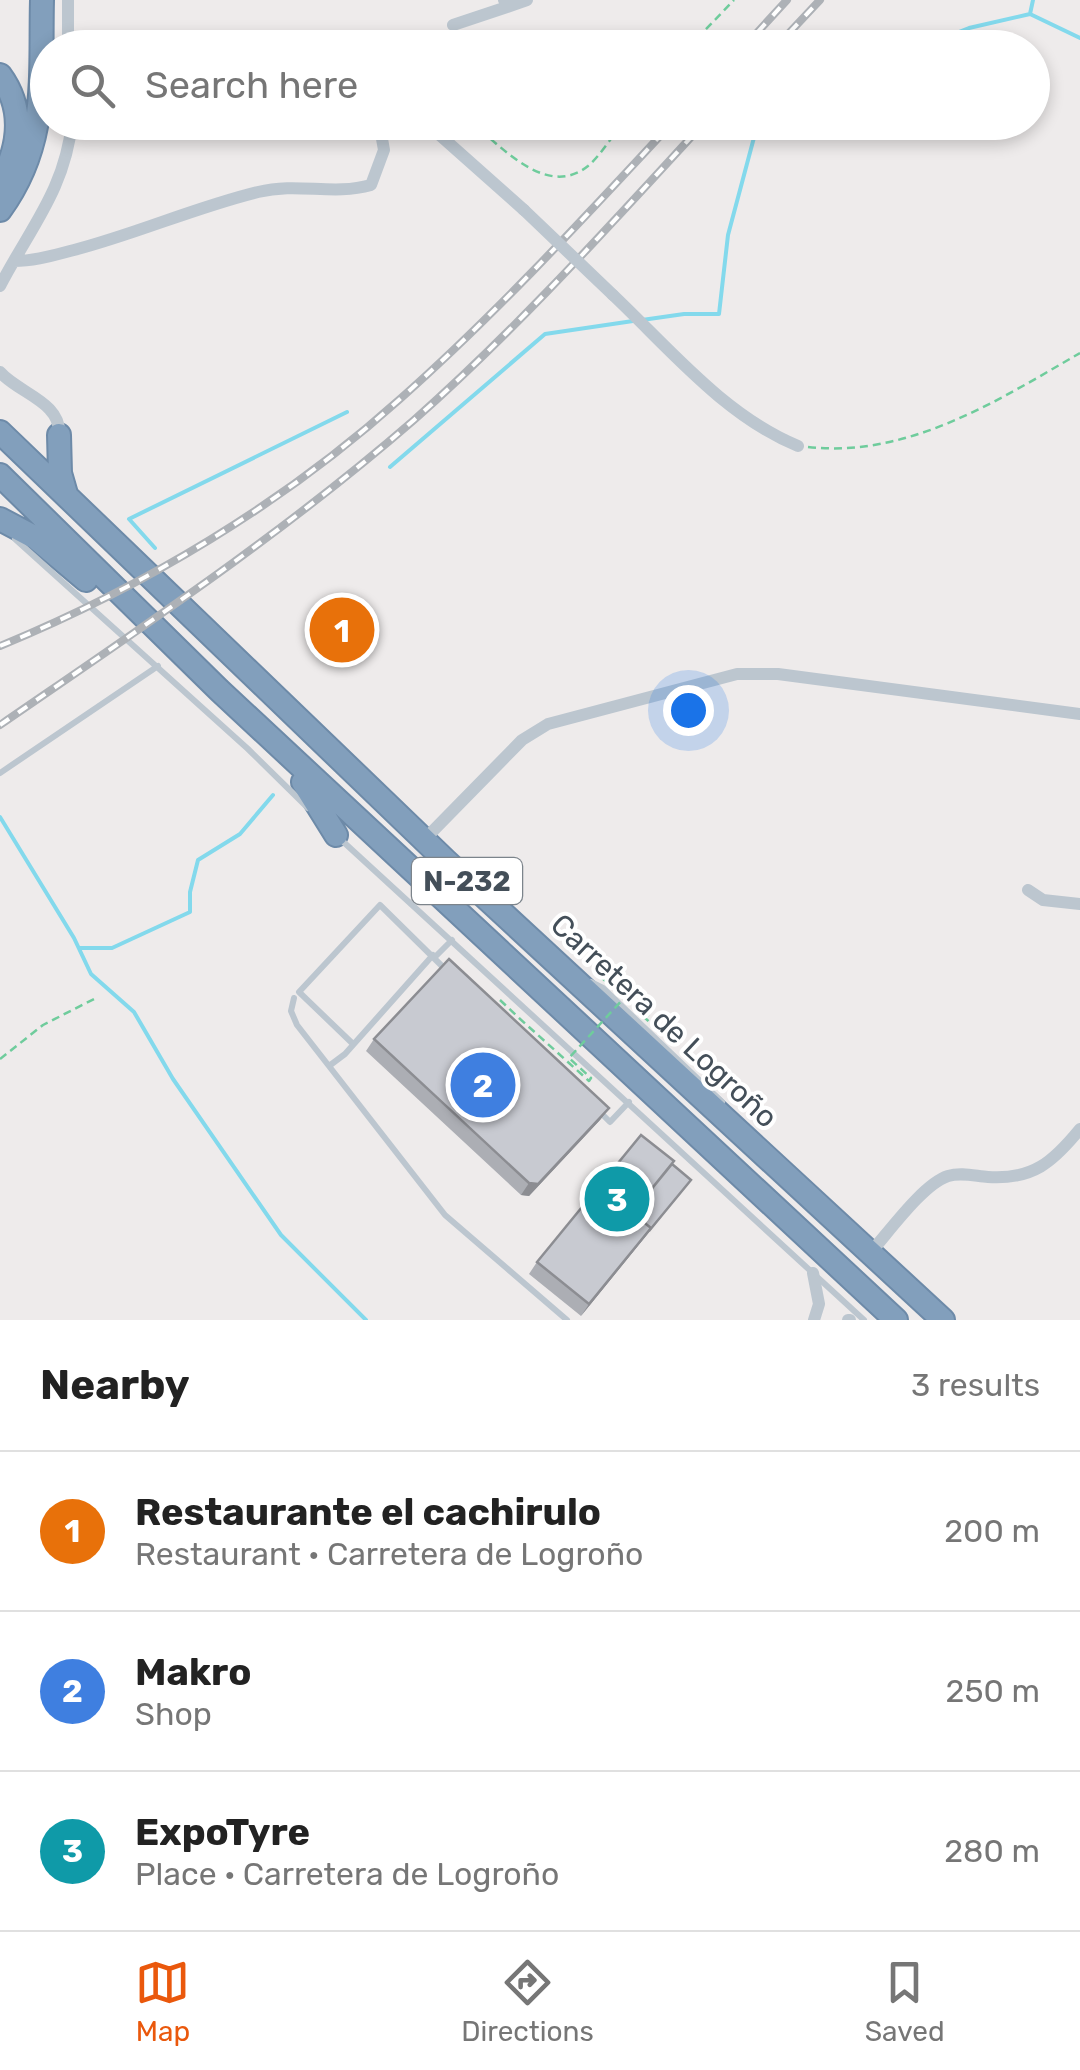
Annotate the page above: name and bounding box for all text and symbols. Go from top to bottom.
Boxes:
search box [30,30,1050,140]
icon: search [65,58,120,113]
text: Search here [145,62,358,108]
pin: 1 [310,592,374,668]
your location [663,685,714,736]
road number: N-232 [412,858,522,904]
street label: Carretera de Logroño [543,907,785,1135]
pin: 2 [450,1048,516,1122]
pin: 3 [584,1162,650,1236]
text: Nearby [40,1360,190,1410]
text: 3 results [911,1366,1040,1404]
text: Restaurante el cachirulo [135,1489,601,1535]
text: 1 [65,1512,80,1550]
text: 200 m [944,1512,1040,1550]
text: Restaurant · Carretera de Logroño [135,1535,643,1573]
text: Makro [135,1649,251,1695]
text: 2 [62,1672,83,1710]
text: 250 m [946,1672,1040,1710]
text: Shop [135,1695,212,1733]
text: ExpoTyre [135,1809,310,1855]
text: 3 [62,1832,83,1870]
text: 280 m [944,1832,1040,1870]
text: Place · Carretera de Logroño [135,1855,559,1893]
tab: Map [135,1955,190,2048]
tab: Directions [461,1955,594,2048]
tab: Saved [865,1955,945,2048]

